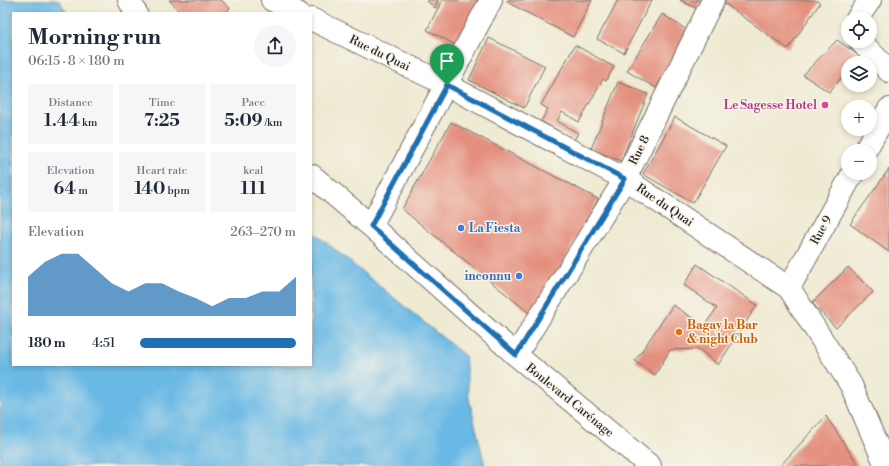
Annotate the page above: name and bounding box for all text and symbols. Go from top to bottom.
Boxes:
map controls [841,12,877,180]
button: locate [841,12,877,48]
text: Morning run [28,24,161,51]
button: share [254,25,296,67]
street label: Rue du Quai [347,32,413,75]
pin [430,44,464,85]
icon: arrive [436,50,458,72]
text: 06:15 · 8 × 180 m [28,53,125,69]
button: layers [841,56,877,92]
text: Distance [48,96,93,110]
text: Time [149,96,175,110]
text: Pace [242,96,265,110]
place label: Le Sagesse Hotel [724,98,817,113]
marker: Le Sagesse Hotel [820,100,830,110]
button: + [841,100,877,136]
text: 1.44 [44,110,80,132]
text: 7:25 [144,110,180,132]
text: 5:09 [224,110,263,132]
text: km [80,116,98,130]
text: /km [263,116,282,130]
street label: Rue 8 [626,133,653,167]
button: − [841,144,877,180]
text: Elevation [47,164,94,178]
text: Heart rate [137,164,187,178]
text: kcal [243,164,263,178]
text: 64 [53,178,76,200]
text: 140 [134,178,165,200]
text: 111 [241,178,266,200]
street label: Rue du Quai [633,181,696,230]
text: m [76,184,88,198]
text: bpm [165,184,190,198]
street label: Rue 9 [807,213,835,247]
place label: La Fiesta [469,221,521,236]
marker: La Fiesta [456,223,466,233]
text: Elevation [28,224,84,240]
text: 263–270 m [230,224,296,240]
place label: inconnu [464,269,512,284]
marker: inconnu [514,271,524,281]
place label: Bagay la Bar & night Club [687,318,758,347]
marker: Bagay la Bar & night Club [674,327,684,337]
text: 180 m [28,335,66,351]
text: 4:51 [92,335,115,351]
street label: Boulevard Carénage [522,360,617,440]

